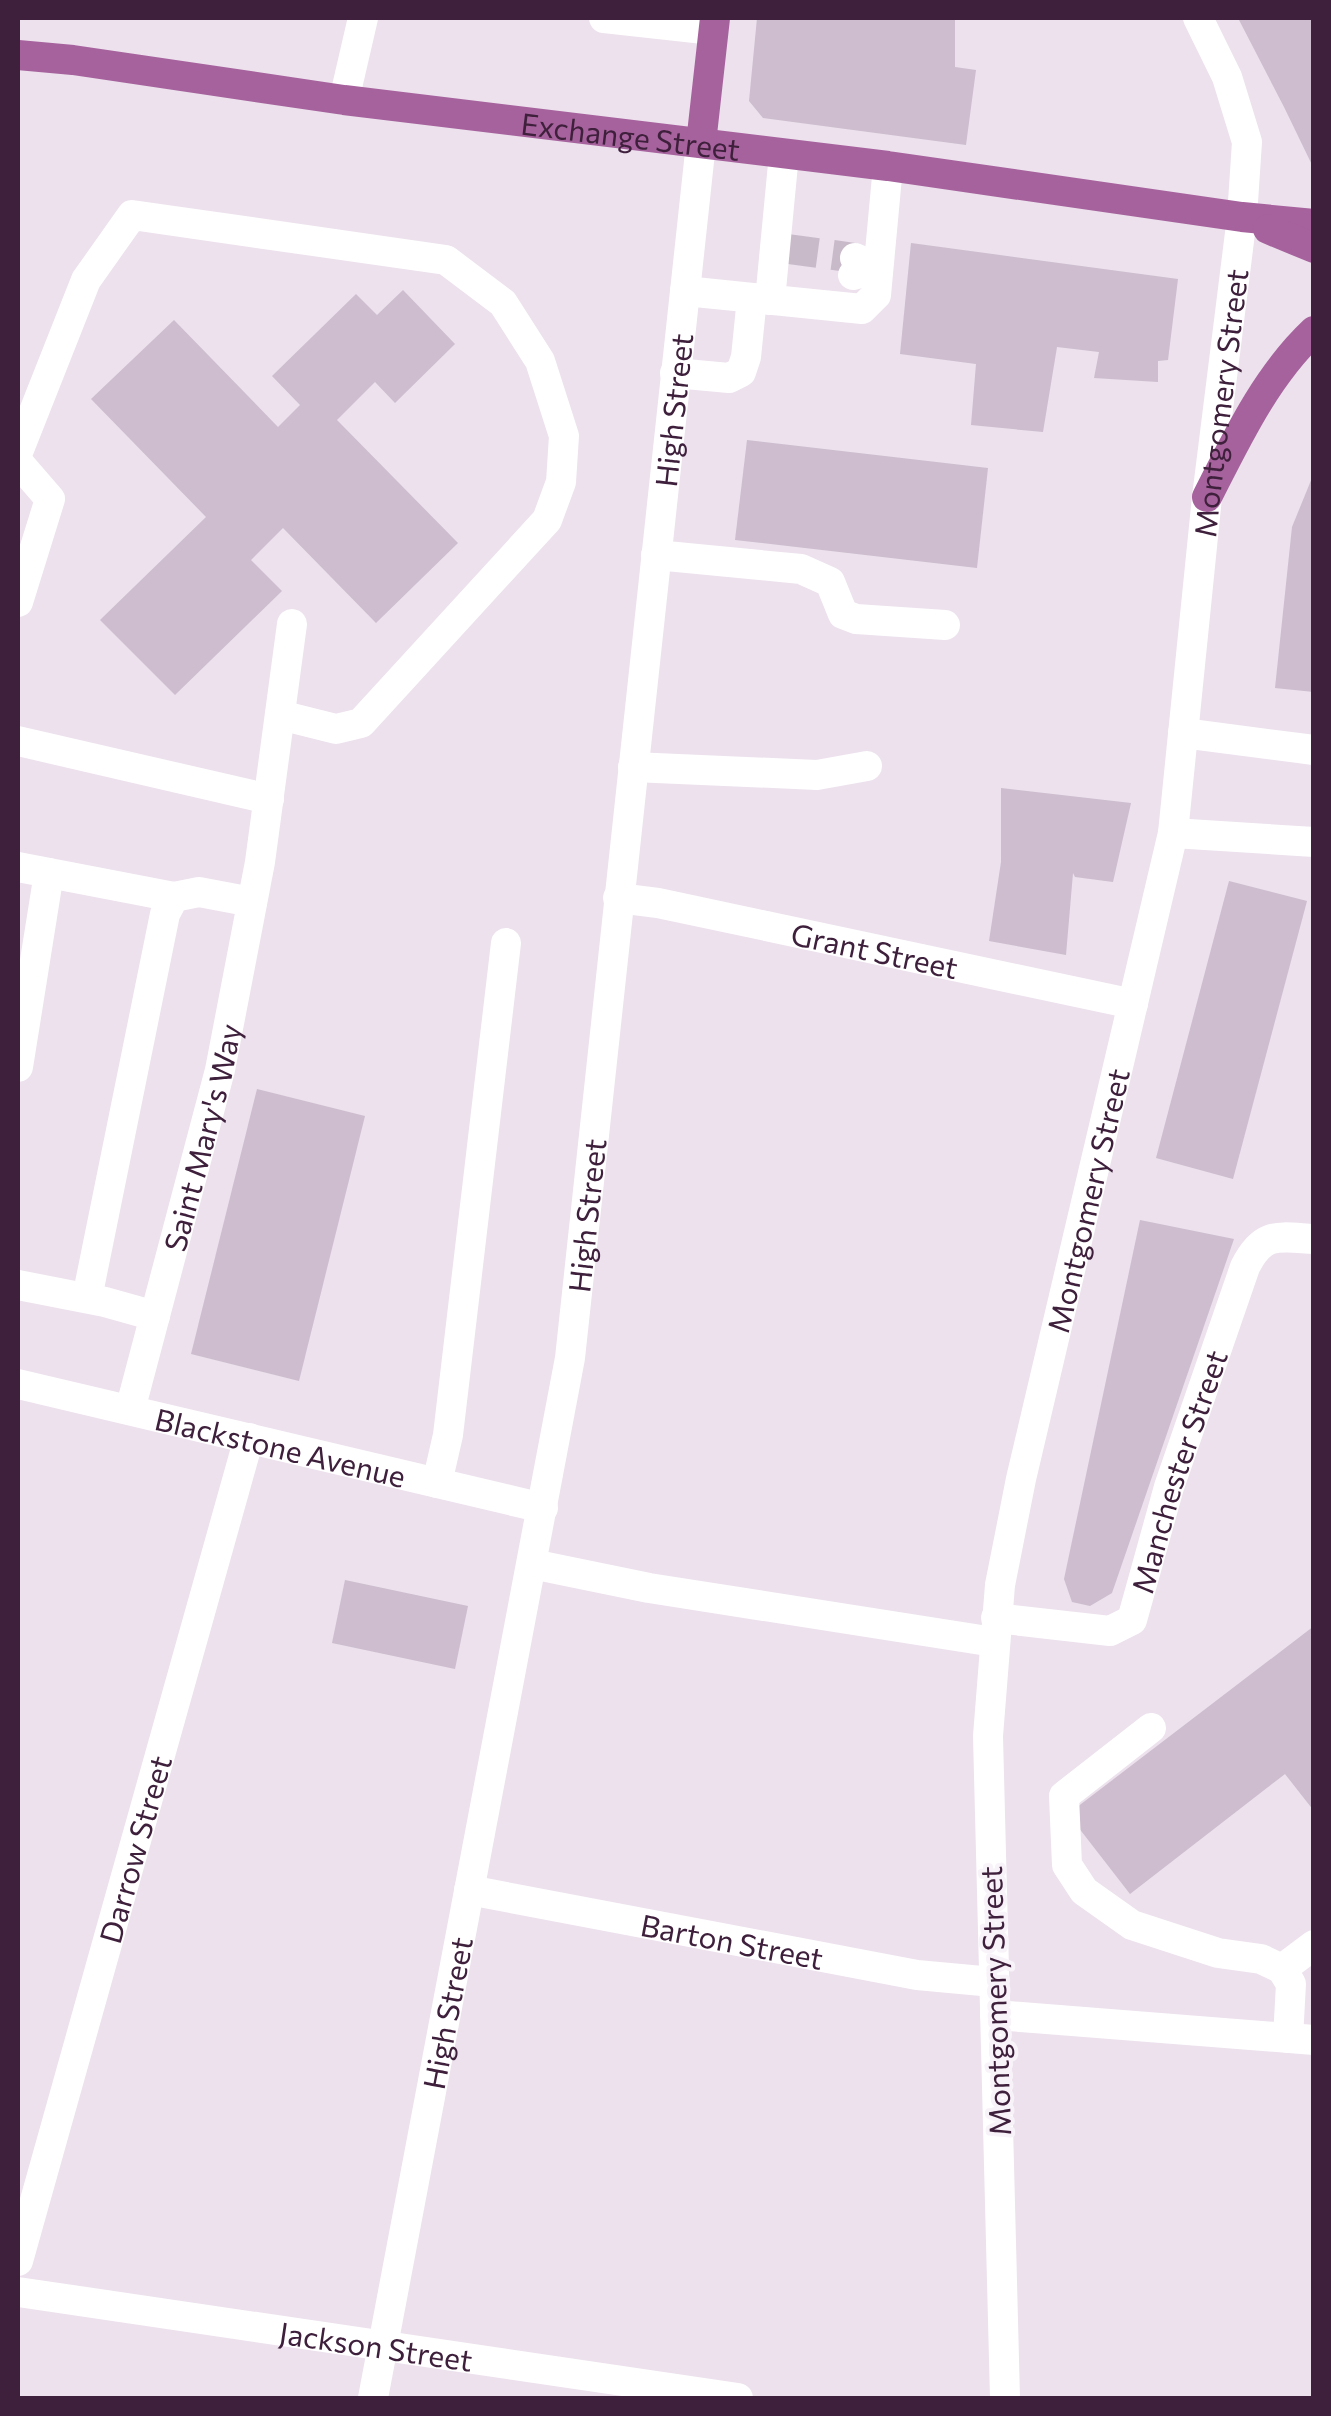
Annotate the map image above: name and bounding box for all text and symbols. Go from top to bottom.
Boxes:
street label: Exchange Street [519,103,742,166]
street label: Montgomery Street [1185,267,1254,539]
street label: High Street [646,331,699,489]
street label: Grant Street [788,913,962,985]
street label: Saint Mary's Way [154,1020,247,1255]
street label: Montgomery Street [1038,1065,1136,1336]
street label: High Street [559,1137,612,1294]
street label: Manchester Street [1122,1345,1234,1597]
street label: Blackstone Avenue [152,1399,410,1494]
street label: Darrow Street [90,1751,178,1947]
street label: Montgomery Street [971,1865,1017,2137]
street label: Barton Street [638,1905,827,1975]
street label: High Street [413,1934,478,2092]
street label: Jackson Street [277,2312,475,2377]

